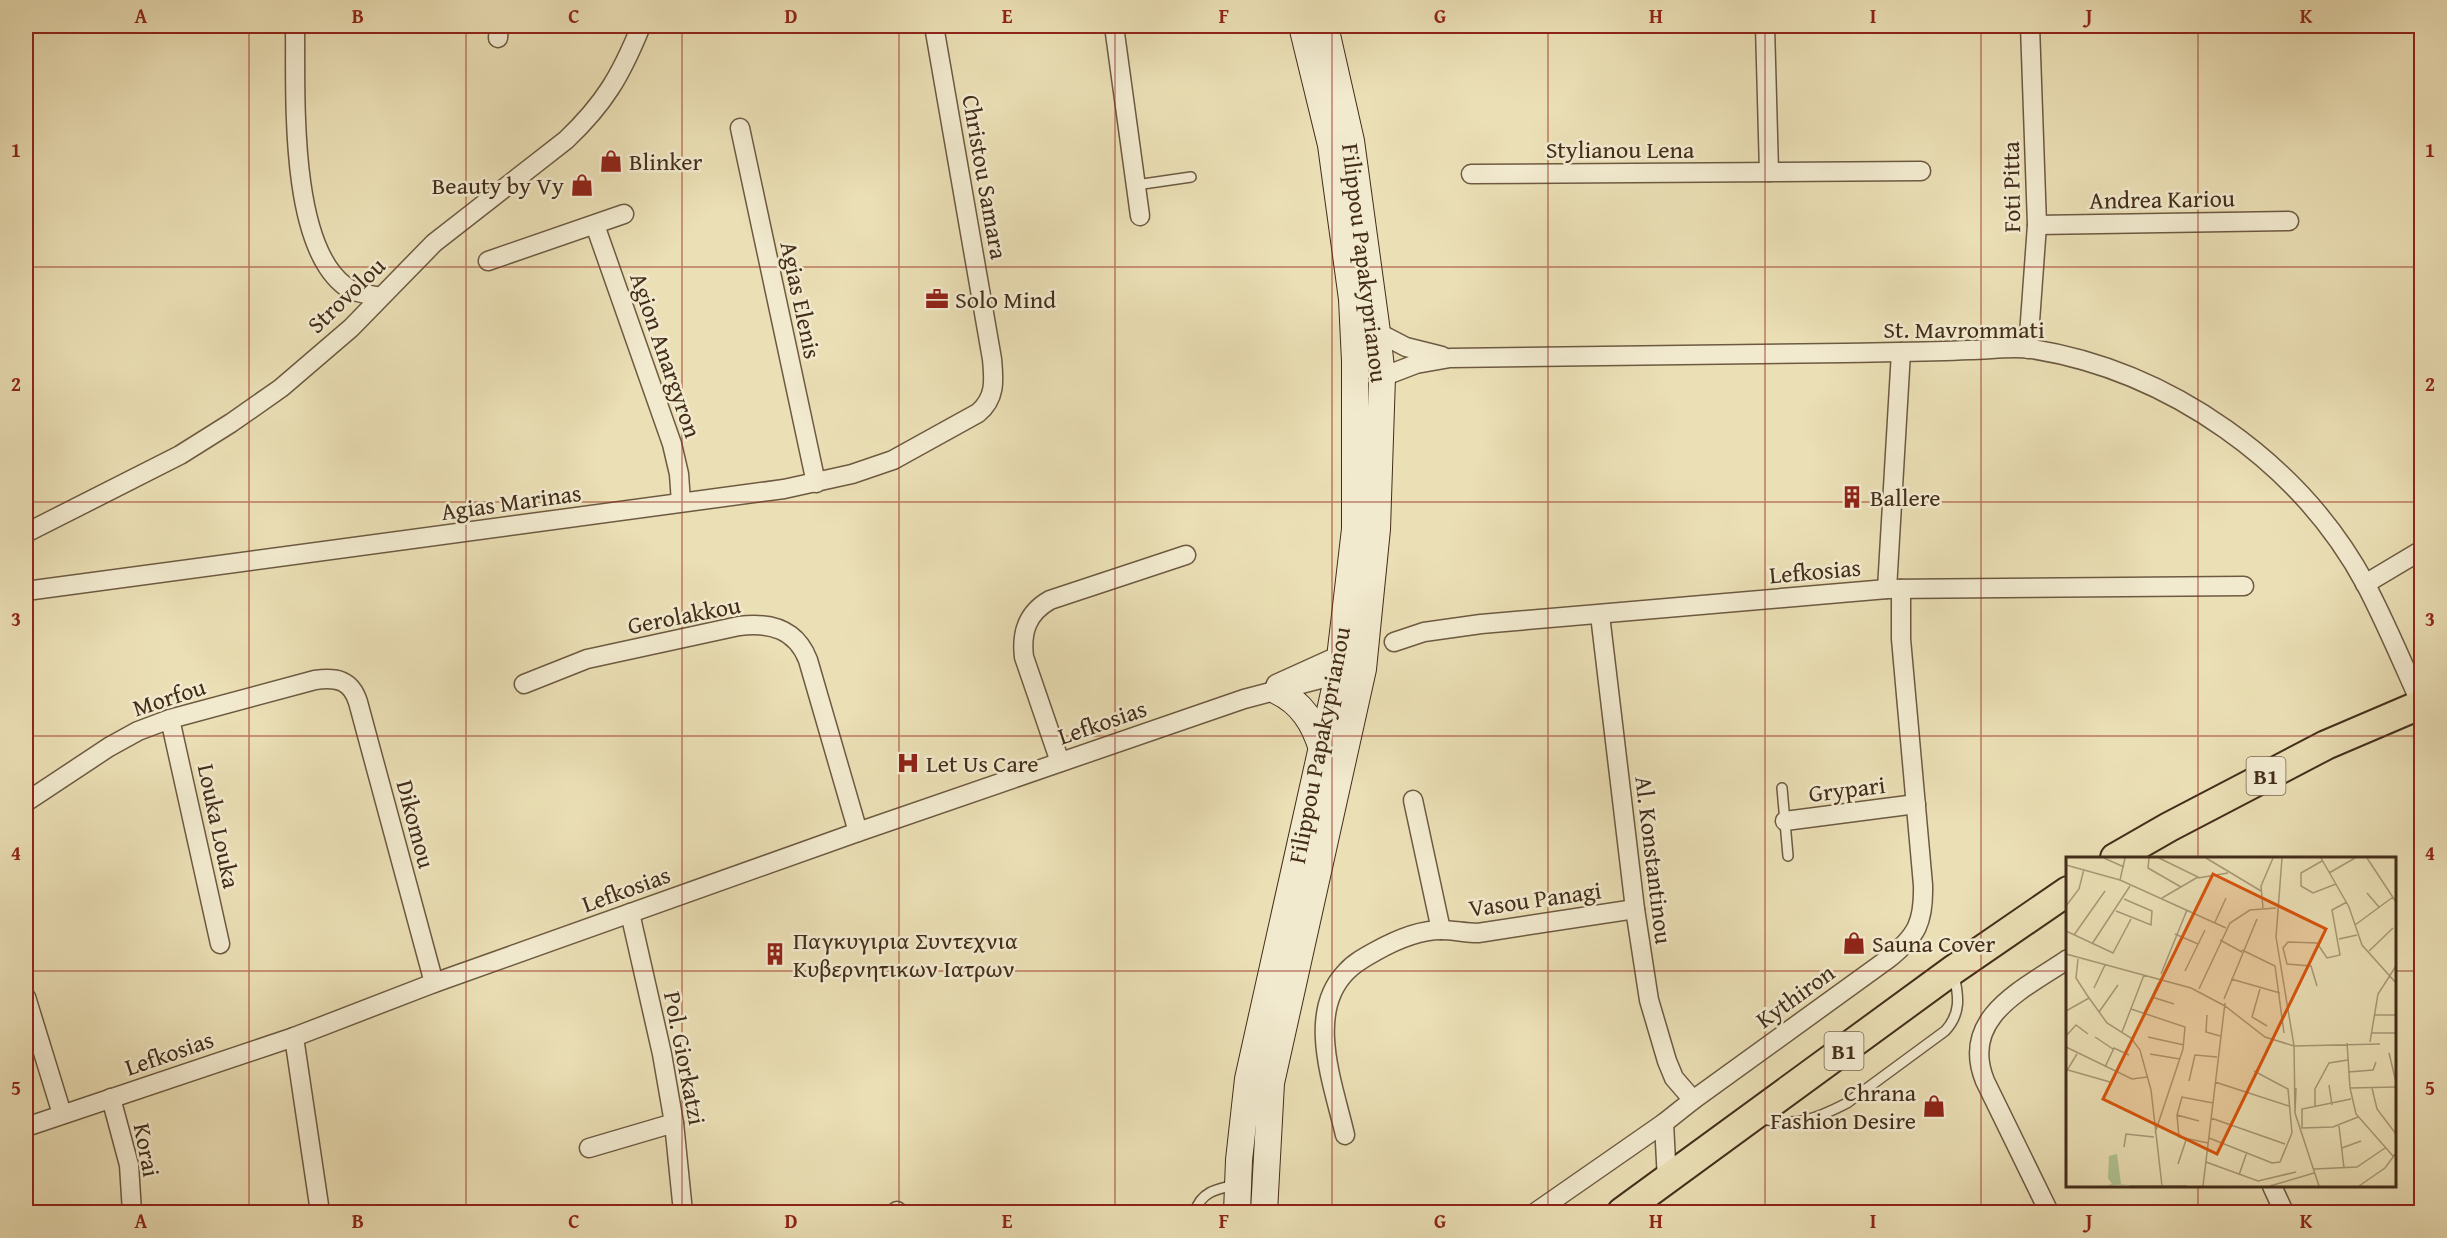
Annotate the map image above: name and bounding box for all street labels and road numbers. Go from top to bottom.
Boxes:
street label: Christou Samara [953,92,1017,263]
street label: Stylianou Lena [1546,132,1695,167]
street label: Foti Pitta [1993,140,2029,233]
street label: Filippou Papakyprianou [1333,141,1397,385]
street label: Andrea Kariou [2089,180,2235,218]
street label: Agias Elenis [771,238,831,362]
street label: Strovolou [299,249,393,341]
street label: Agion Anargyron [621,268,711,443]
street label: St. Mavrommati [1883,312,2045,347]
street label: Agias Marinas [439,475,583,529]
street label: Lefkosias [1768,550,1862,592]
street label: Gerolakkou [625,587,743,643]
street label: Filippou Papakyprianou [1279,624,1359,866]
street label: Morfou [128,669,210,725]
street label: Lefkosias [1053,691,1151,753]
road number: B1 [2246,757,2286,795]
street label: Louka Louka [189,761,249,892]
street label: Grypari [1807,767,1888,811]
street label: Al. Konstantinou [1626,774,1682,946]
street label: Dikomou [387,776,445,872]
street label: Lefkosias [577,857,675,921]
street label: Vasou Panagi [1466,872,1604,926]
street label: Kythiron [1748,955,1842,1037]
street label: Pol. Giorkatzi [655,988,715,1128]
street label: Lefkosias [120,1022,218,1084]
road number: B1 [1824,1032,1864,1070]
street label: Korai [125,1120,169,1180]

